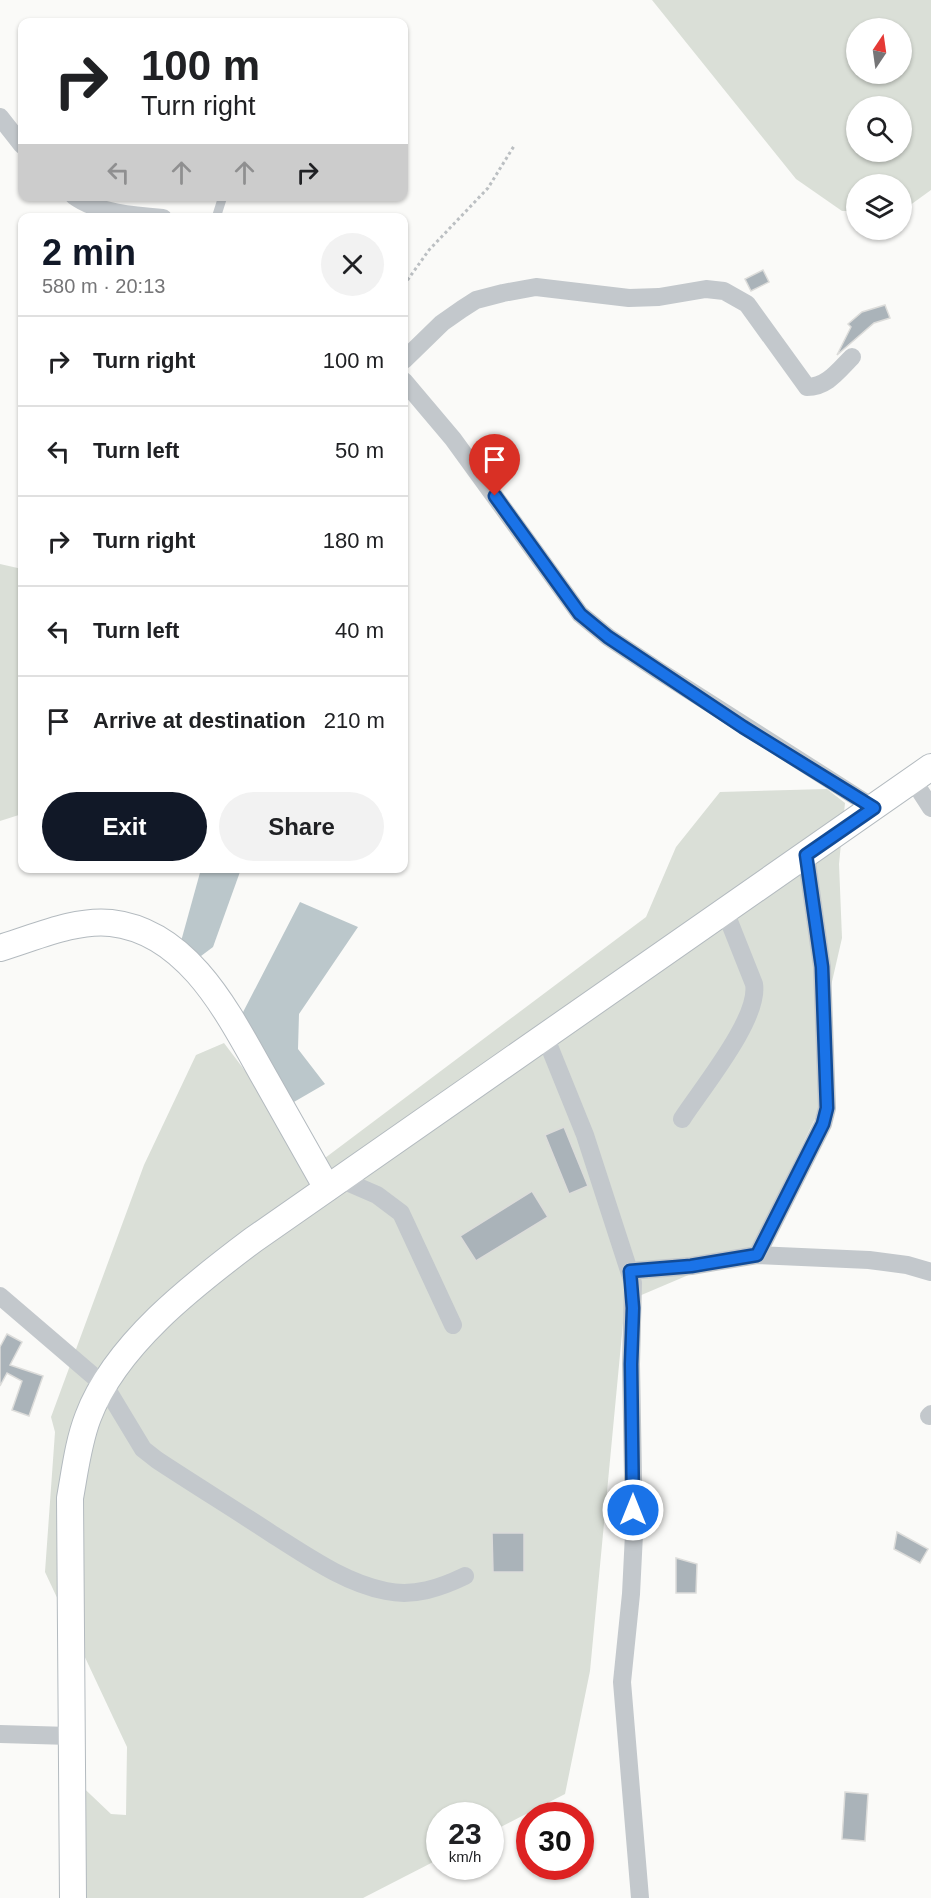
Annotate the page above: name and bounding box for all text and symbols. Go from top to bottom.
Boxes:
north arrow [846,18,912,84]
map controls [846,18,912,240]
icon: right [42,42,120,120]
text: 100 m [141,42,260,89]
text: Turn right [141,91,256,121]
button: search [846,96,912,162]
icon: left [102,156,135,189]
icon: ahead [165,156,198,189]
icon: ahead [228,156,261,189]
icon: right [291,156,324,189]
button: layers [846,174,912,240]
text: 2 min [42,232,136,273]
button: close [321,233,384,296]
text: 580 m · 20:13 [42,275,165,297]
icon: right [42,345,75,378]
text: Turn right [93,348,195,373]
text: 100 m [323,348,384,373]
pin [469,434,520,496]
icon: left [42,435,75,468]
text: Turn left [93,438,179,463]
text: 50 m [335,438,384,463]
icon: arrive [478,443,511,476]
icon: right [42,525,75,558]
text: Turn right [93,528,195,553]
text: 180 m [323,528,384,553]
icon: left [42,615,75,648]
text: Turn left [93,618,179,643]
text: 40 m [335,618,384,643]
icon: arrive [42,705,75,738]
text: Arrive at destination [93,708,306,733]
text: 210 m [324,708,385,733]
button: Exit [42,792,207,861]
button: Share [219,792,384,861]
position arrow [601,1478,665,1542]
speed limit sign: 30 [516,1802,594,1880]
text: 23 [448,1817,482,1850]
text: km/h [449,1848,481,1865]

